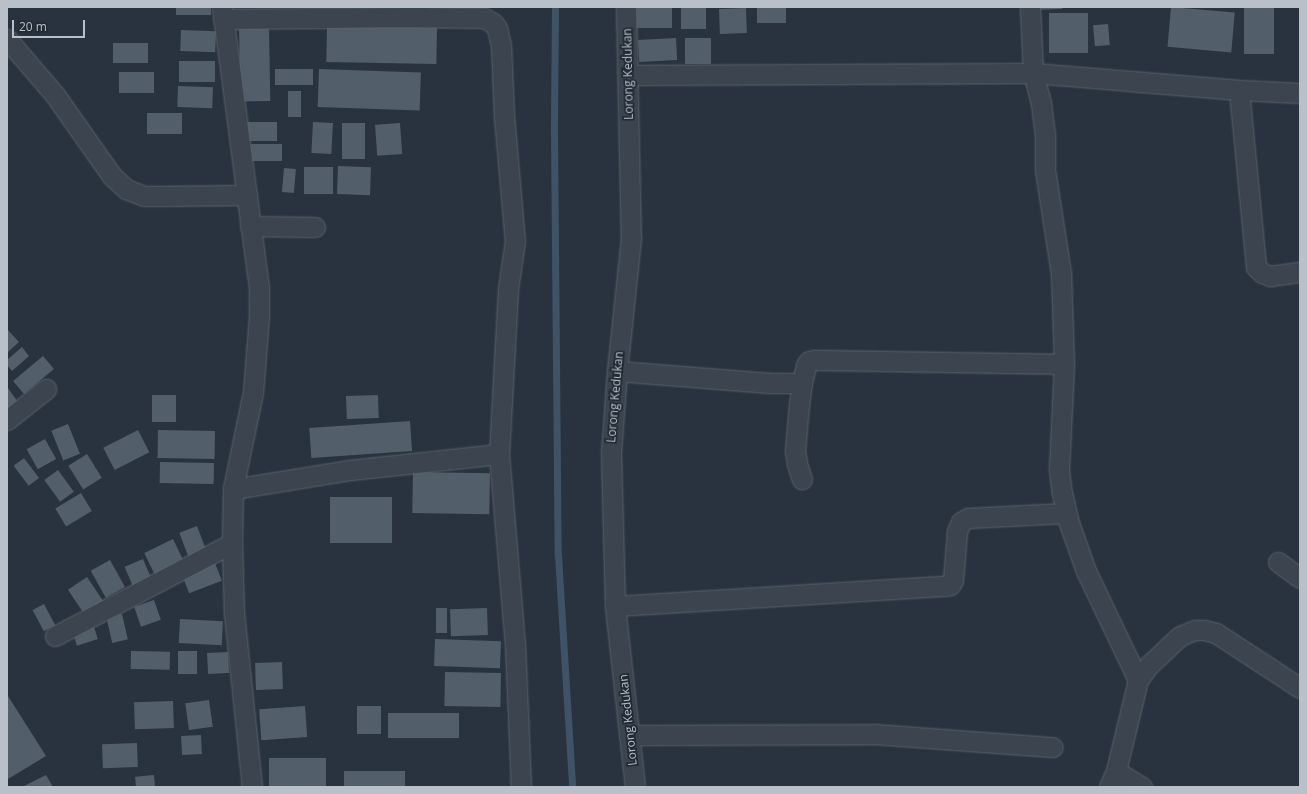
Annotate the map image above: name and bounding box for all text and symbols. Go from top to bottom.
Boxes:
scale bar [14,12,87,38]
text: 20 m [19,18,47,35]
street label: Lorong Kedukan [620,28,636,120]
street label: Lorong Kedukan [604,351,626,443]
street label: Lorong Kedukan [616,674,640,766]

